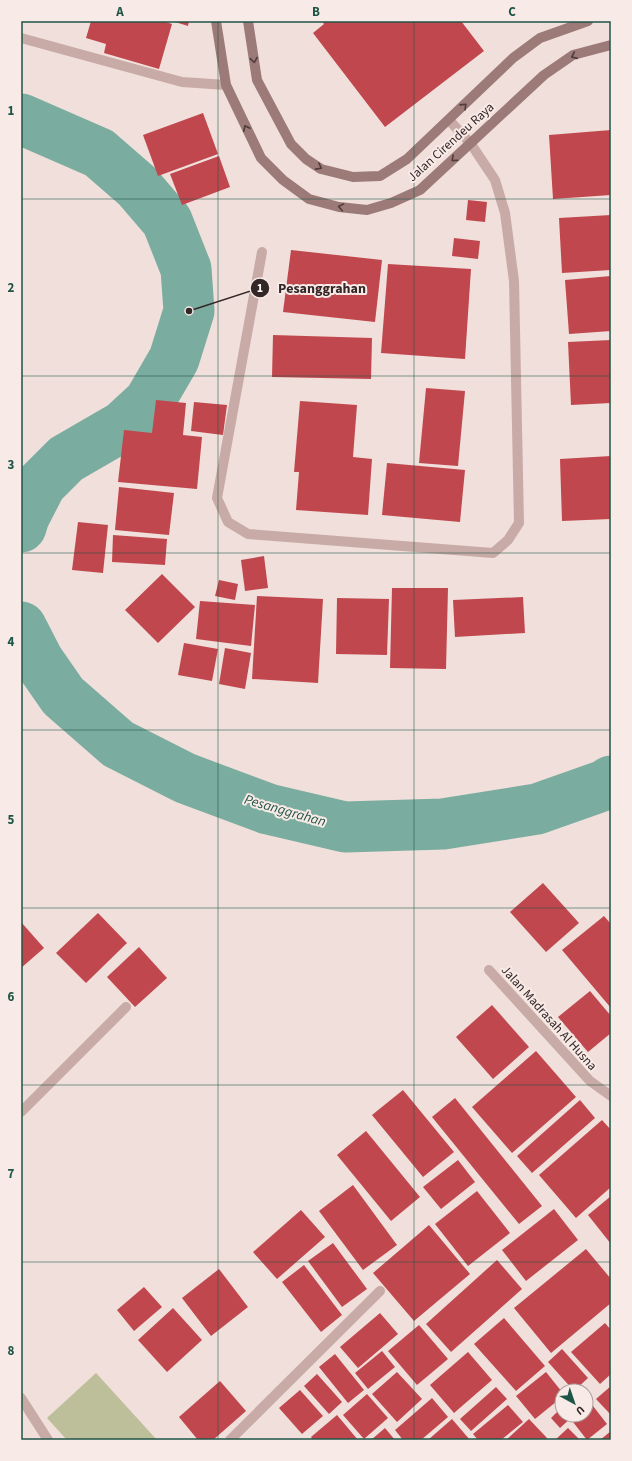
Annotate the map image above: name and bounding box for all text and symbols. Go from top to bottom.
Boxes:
text: A [115,3,124,21]
text: B [312,3,320,21]
text: C [508,3,516,21]
one-way arrow [571,51,578,59]
one-way arrow [249,56,258,63]
street label: Jalan Cirendeu Raya [404,98,498,186]
text: 1 [8,102,15,120]
one-way arrow [459,103,467,111]
one-way arrow [243,124,251,132]
one-way arrow [452,154,459,161]
one-way arrow [315,162,323,170]
one-way arrow [338,203,344,211]
callout: Pesanggrahan [250,275,374,301]
text: 2 [8,279,15,297]
text: Pesanggrahan [278,279,366,299]
text: 1 [257,280,263,297]
text: 3 [8,456,15,474]
text: 4 [8,633,15,651]
water label: Pesanggrahan [242,790,328,832]
text: 5 [8,811,15,829]
street label: Jalan Madrasah Al Husna [497,962,601,1074]
text: 6 [8,988,15,1006]
text: 7 [8,1165,15,1183]
text: 8 [8,1342,15,1360]
north arrow [554,1383,594,1423]
text: U [572,1402,588,1418]

